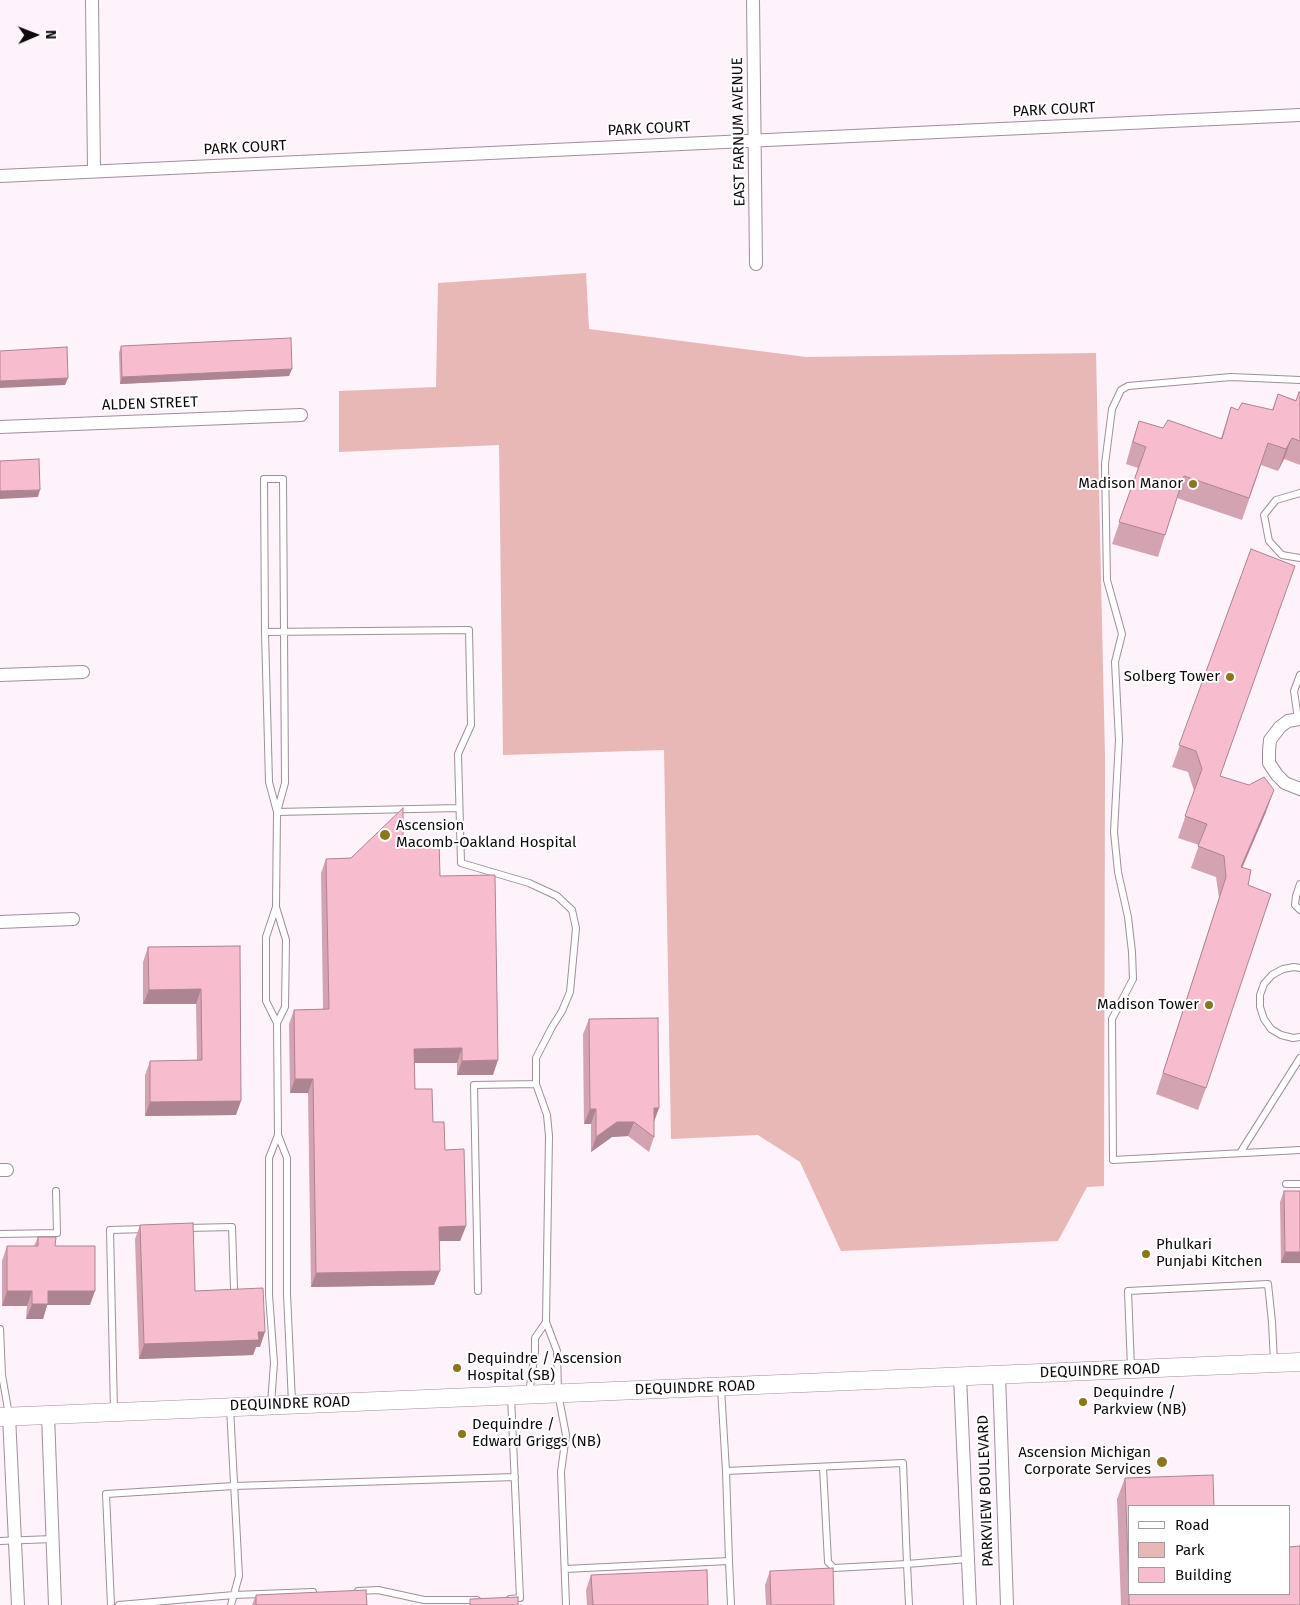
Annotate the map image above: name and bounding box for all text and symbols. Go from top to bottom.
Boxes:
north arrow [10,10,60,60]
text: N [42,30,59,40]
street label: EAST FARNUM AVENUE [729,57,749,207]
street label: PARK COURT [1012,99,1096,121]
street label: PARK COURT [607,118,691,140]
street label: PARK COURT [203,137,287,159]
street label: ALDEN STREET [101,393,199,415]
place label: Madison Manor [1078,475,1183,493]
marker: Madison Manor [1187,478,1199,490]
place label: Solberg Tower [1124,668,1220,686]
marker: Solberg Tower [1224,671,1236,683]
place label: Ascension Macomb-Oakland Hospital [396,817,576,852]
marker: Ascension Macomb-Oakland Hospital [378,828,392,842]
place label: Madison Tower [1097,996,1199,1014]
marker: Madison Tower [1203,999,1215,1011]
place label: Phulkari Punjabi Kitchen [1156,1236,1262,1271]
marker: Phulkari Punjabi Kitchen [1140,1248,1152,1260]
place label: Dequindre / Ascension Hospital (SB) [467,1350,622,1385]
street label: DEQUINDRE ROAD [1039,1360,1161,1382]
marker: Dequindre / Ascension Hospital (SB) [451,1362,463,1374]
street label: DEQUINDRE ROAD [634,1377,756,1399]
place label: Dequindre / Parkview (NB) [1093,1384,1186,1419]
street label: DEQUINDRE ROAD [229,1393,351,1415]
marker: Dequindre / Parkview (NB) [1077,1396,1089,1408]
street label: PARKVIEW BOULEVARD [974,1415,998,1567]
place label: Dequindre / Edward Griggs (NB) [472,1416,601,1451]
marker: Dequindre / Edward Griggs (NB) [456,1428,468,1440]
place label: Ascension Michigan Corporate Services [1018,1444,1151,1479]
marker: Ascension Michigan Corporate Services [1155,1455,1169,1469]
legend [1128,1505,1290,1595]
text: Road [1175,1516,1210,1534]
text: Park [1175,1541,1205,1559]
text: Building [1175,1566,1231,1584]

